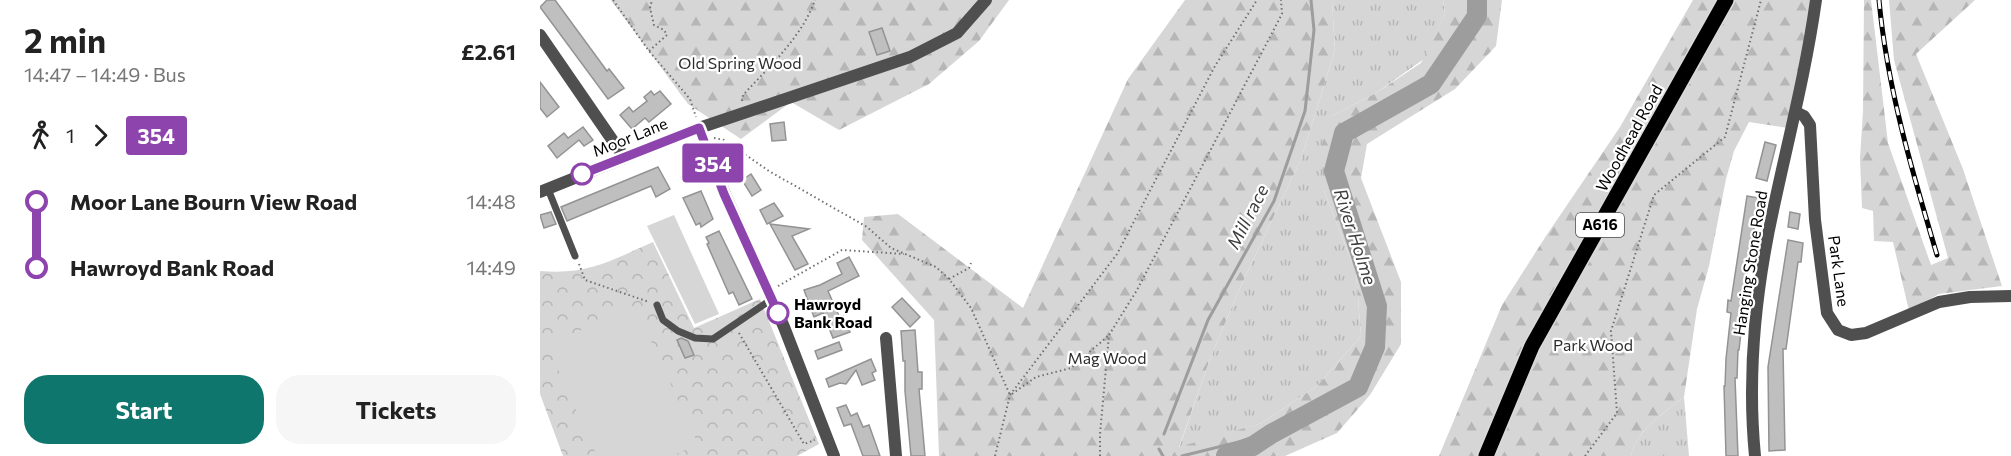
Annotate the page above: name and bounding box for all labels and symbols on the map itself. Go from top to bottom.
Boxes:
park label: Old Spring Wood [678,53,802,72]
street label: Woodhead Road [1591,81,1666,194]
street label: Moor Lane [590,113,670,160]
line badge: 354 [678,144,747,182]
unlabelled marker [571,163,593,185]
water label: Mill race [1222,180,1273,252]
water label: River Holme [1330,186,1382,288]
street label: Hanging Stone Road [1729,189,1770,337]
road number: A616 [1576,213,1624,237]
street label: Park Lane [1825,234,1854,308]
place label: Hawroyd Bank Road [794,294,872,331]
marker: Hawroyd Bank Road [767,302,789,324]
park label: Park Wood [1553,335,1633,354]
park label: Mag Wood [1068,348,1146,367]

